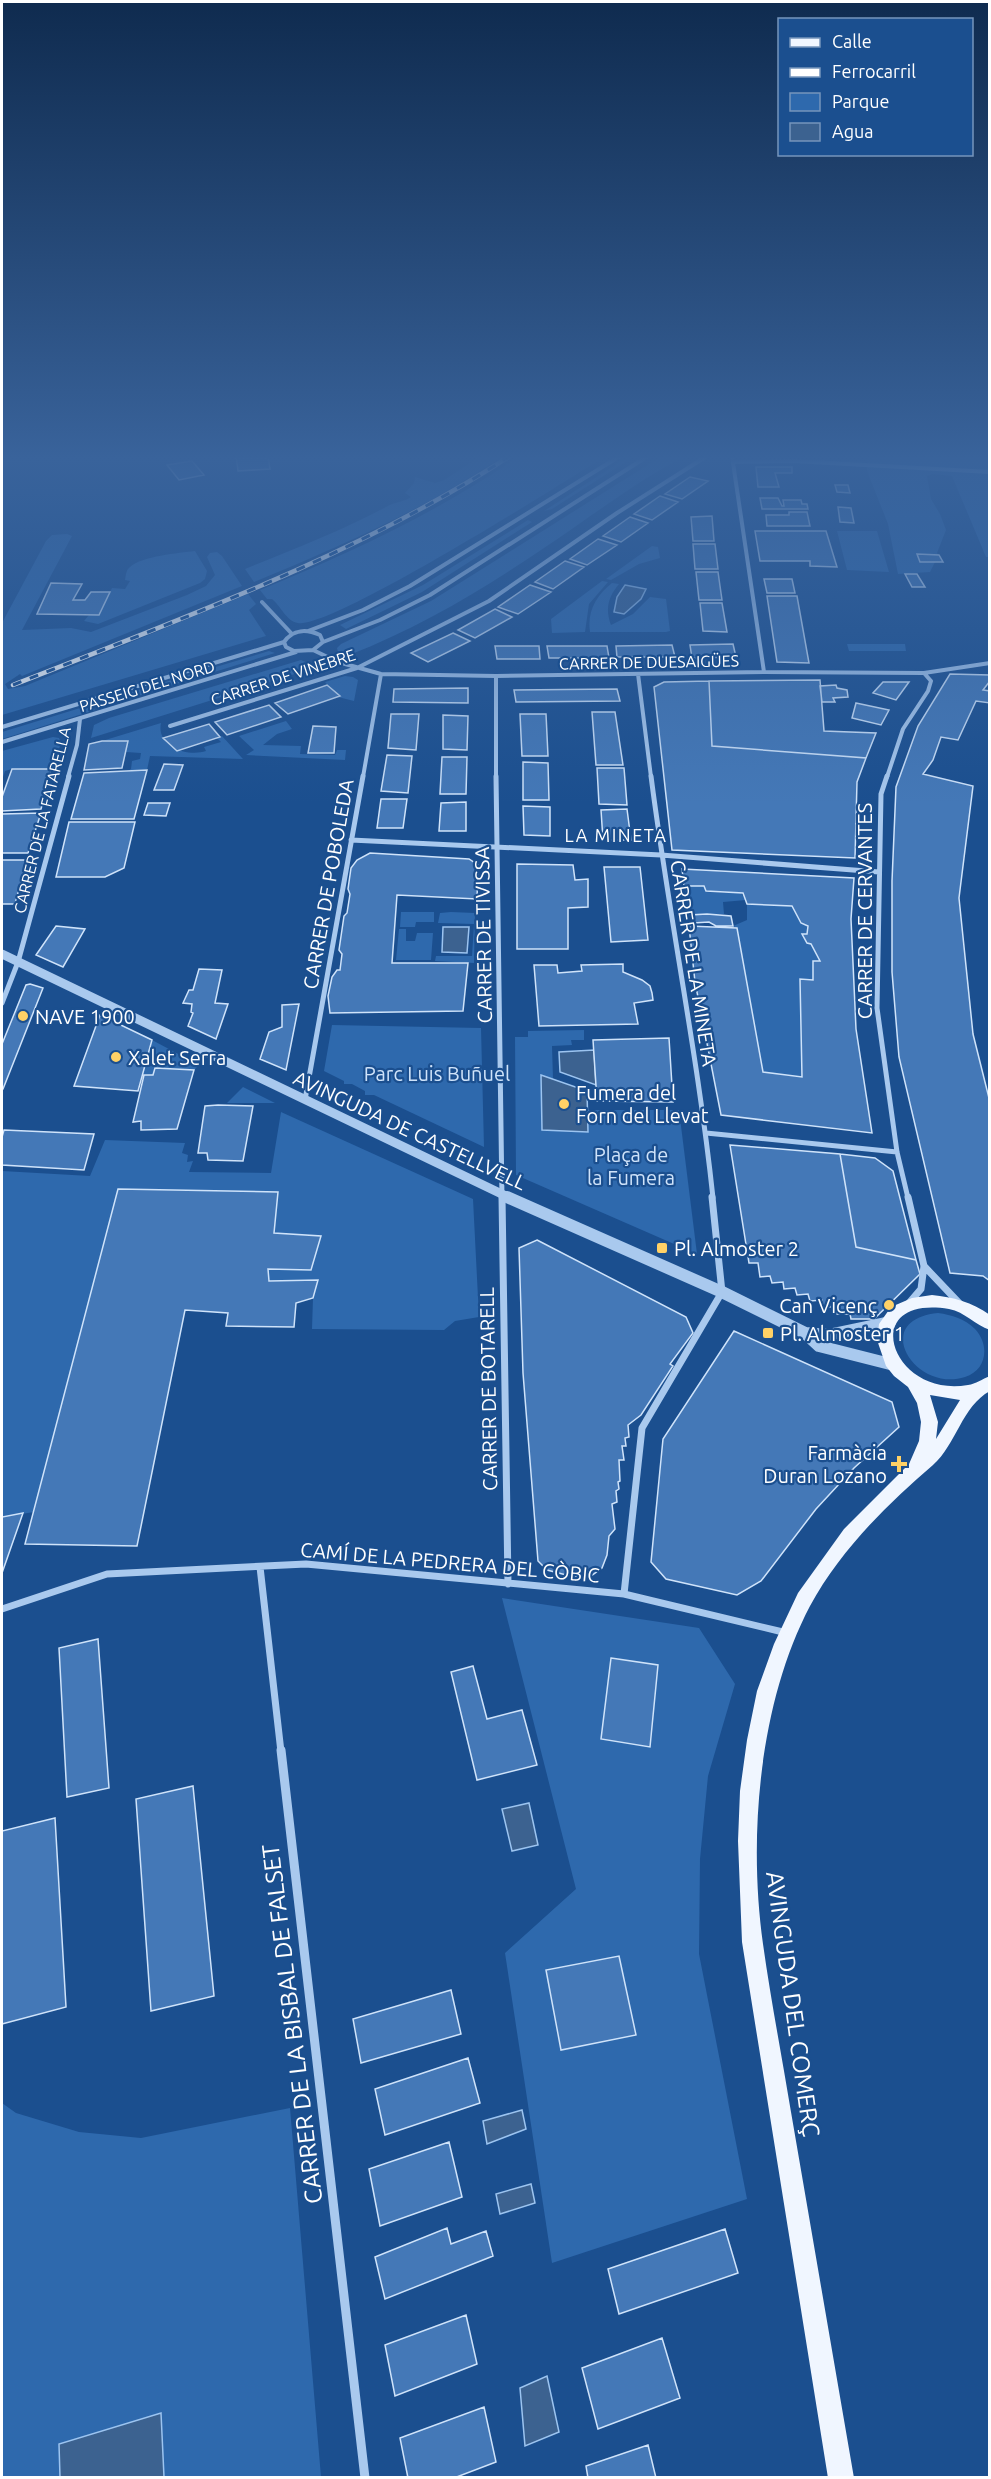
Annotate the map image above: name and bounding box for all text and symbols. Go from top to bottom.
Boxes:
legend [778,18,973,156]
text: Calle [832,31,872,51]
text: Ferrocarril [832,61,916,81]
text: Parque [832,91,889,111]
text: Agua [832,121,874,141]
street label: CARRER DE VINEBRE [208,645,358,709]
street label: CARRER DE DUESAIGÜES [559,651,739,673]
street label: PASSEIG DEL NORD [77,657,217,715]
street label: CARRER DE LA FATARELLA [10,724,74,915]
street label: CARRER DE POBOLEDA [298,777,358,991]
street label: CARRER DE CERVANTES [853,803,876,1019]
district label: LA MINETA [565,825,667,845]
street label: CARRER DE TIVISSA [470,846,496,1024]
street label: CARRER DE LA MINETA [666,858,722,1068]
place label: NAVE 1900 [35,1005,135,1028]
marker: NAVE 1900 [16,1009,30,1023]
place label: Xalet Serra [128,1046,226,1069]
marker: Xalet Serra [109,1050,123,1064]
park label: Parc Luis Buñuel [364,1062,510,1085]
street label: AVINGUDA DE CASTELLVELL [290,1066,530,1194]
place label: Fumera del Forn del Llevat [576,1081,709,1127]
marker: Fumera del Forn del Llevat [557,1097,571,1111]
park label: Plaça de la Fumera [587,1143,675,1189]
place label: Pl. Almoster 2 [674,1237,799,1260]
marker: Pl. Almoster 2 [655,1241,669,1255]
street label: CARRER DE BOTARELL [475,1287,501,1491]
place label: Can Vicenç [779,1294,877,1317]
marker: Can Vicenç [882,1298,896,1312]
place label: Pl. Almoster 1 [780,1322,905,1345]
marker: Pl. Almoster 1 [761,1326,775,1340]
place label: Farmàcia Duran Lozano [763,1441,887,1487]
marker: Farmàcia Duran Lozano [892,1457,906,1471]
street label: CAMÍ DE LA PEDRERA DEL CÒBIC [299,1537,601,1587]
street label: CARRER DE LA BISBAL DE FALSET [257,1843,327,2205]
street label: AVINGUDA DEL COMERÇ [761,1869,825,2139]

